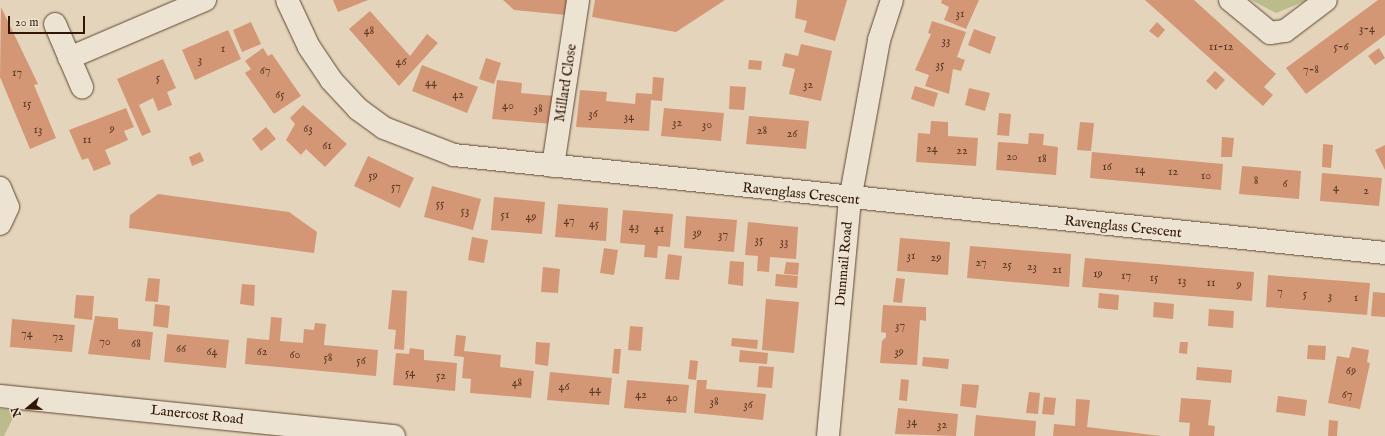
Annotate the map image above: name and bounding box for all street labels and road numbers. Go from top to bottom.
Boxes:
street label: Millard Close [552,43,580,123]
street label: Ravenglass Crescent [741,179,861,209]
street label: Ravenglass Crescent [1063,212,1183,242]
street label: Dunmail Road [832,221,856,307]
street label: Lanercost Road [150,402,244,428]

